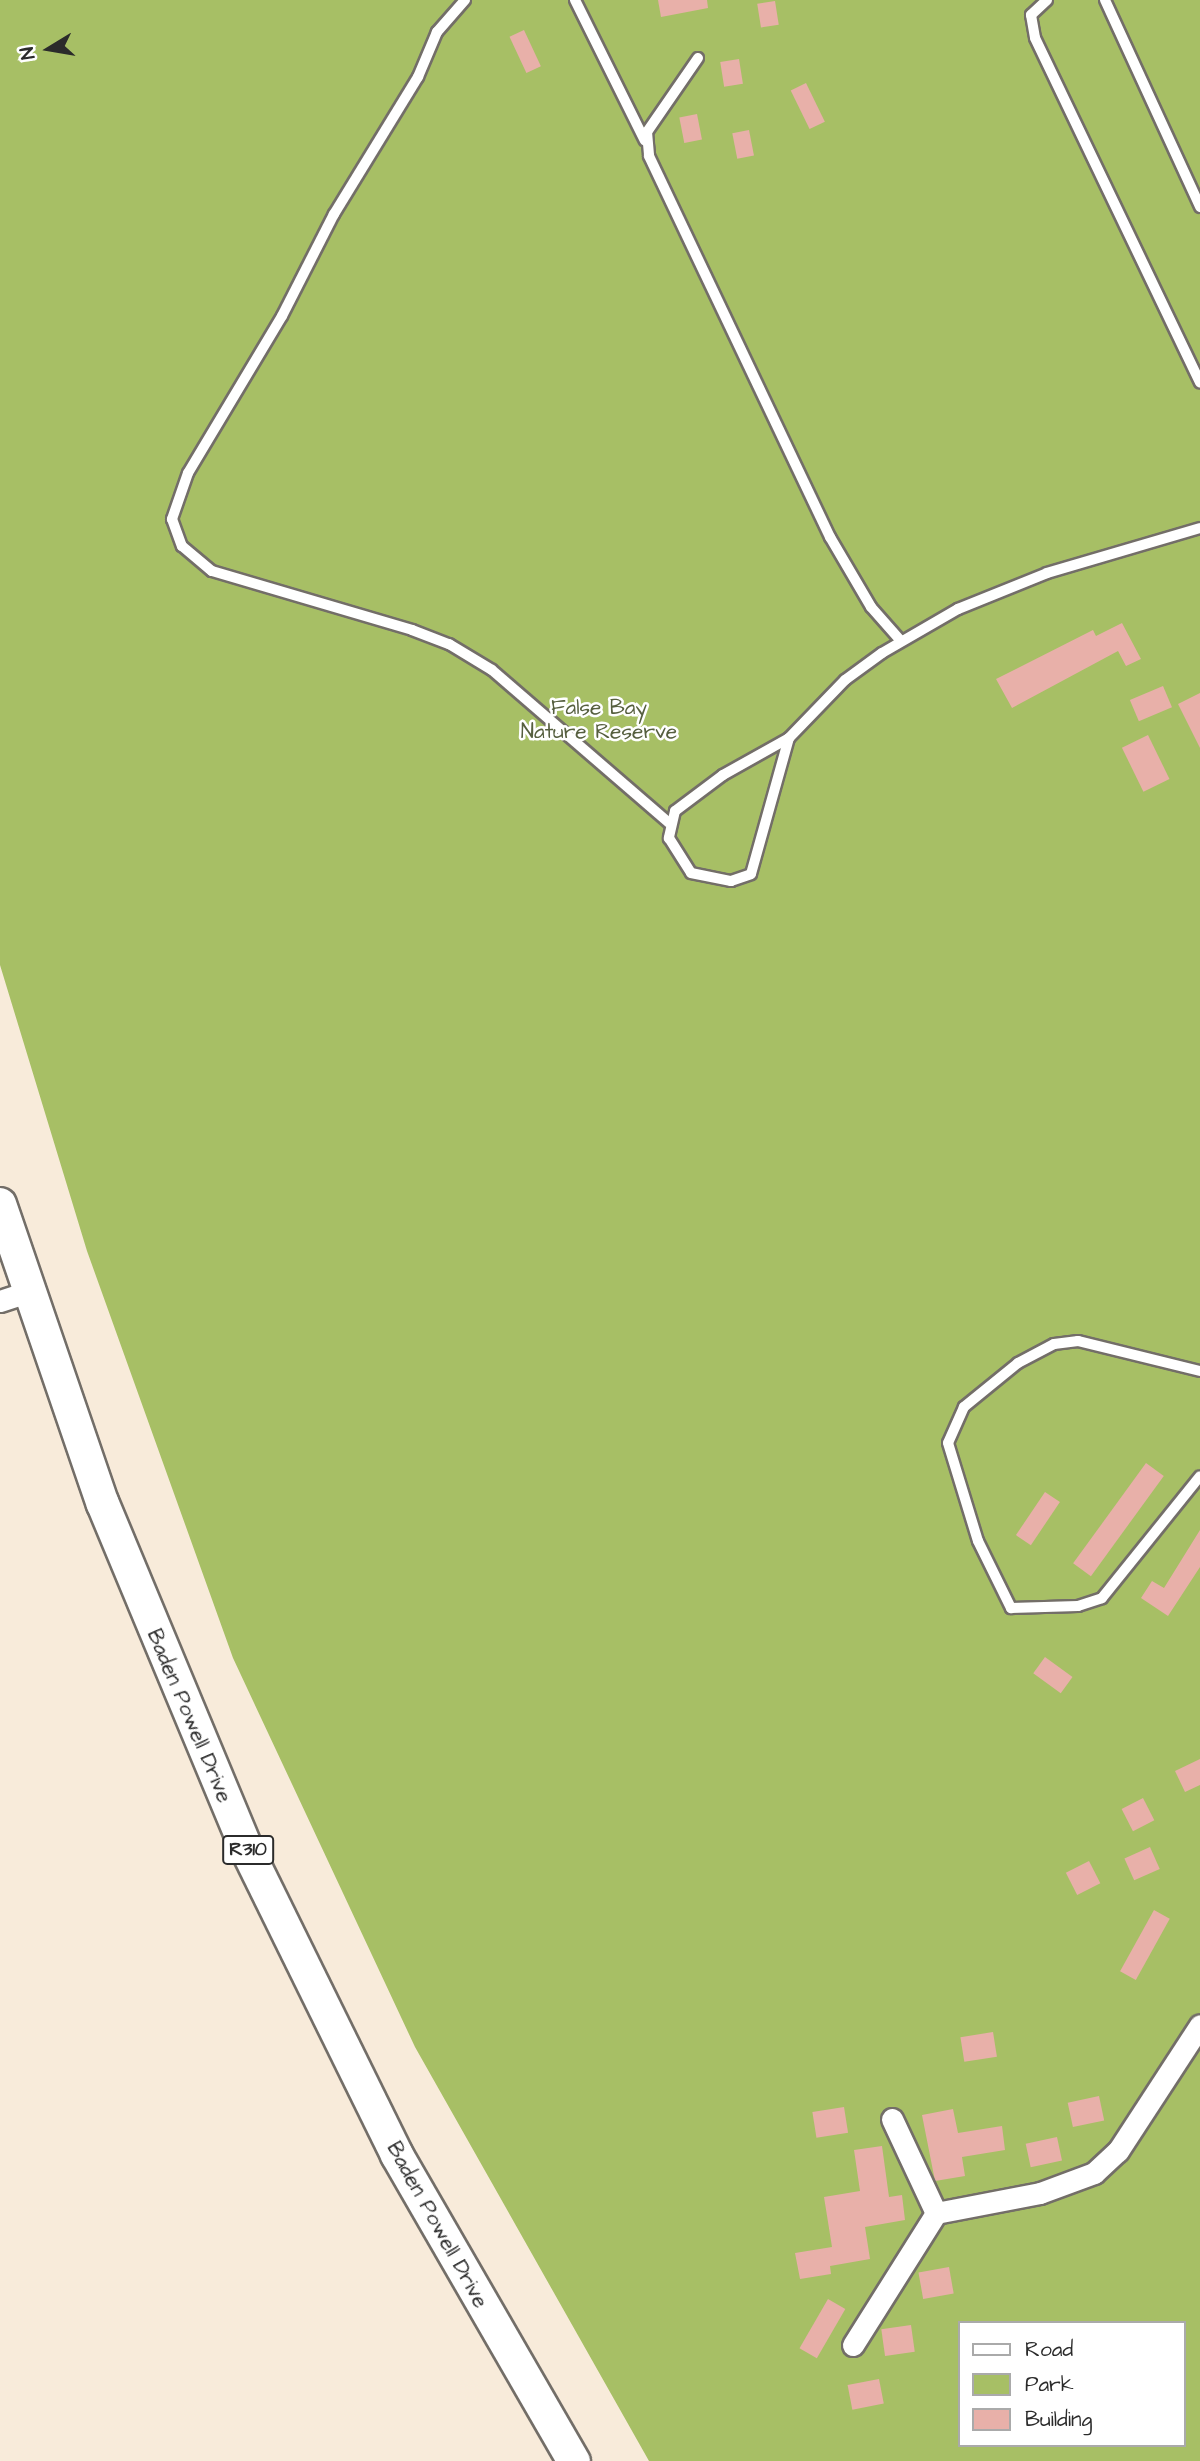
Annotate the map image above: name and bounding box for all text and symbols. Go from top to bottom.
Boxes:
north arrow [14,14,84,84]
text: N [14,45,42,62]
park label: False Bay Nature Reserve [521,695,677,745]
street label: Baden Powell Drive [141,1626,237,1806]
road number: R310 [222,1834,274,1866]
street label: Baden Powell Drive [381,2138,493,2312]
legend [958,2321,1186,2447]
text: Road [1025,2335,1073,2364]
text: Park [1025,2370,1074,2399]
text: Building [1025,2405,1092,2434]

